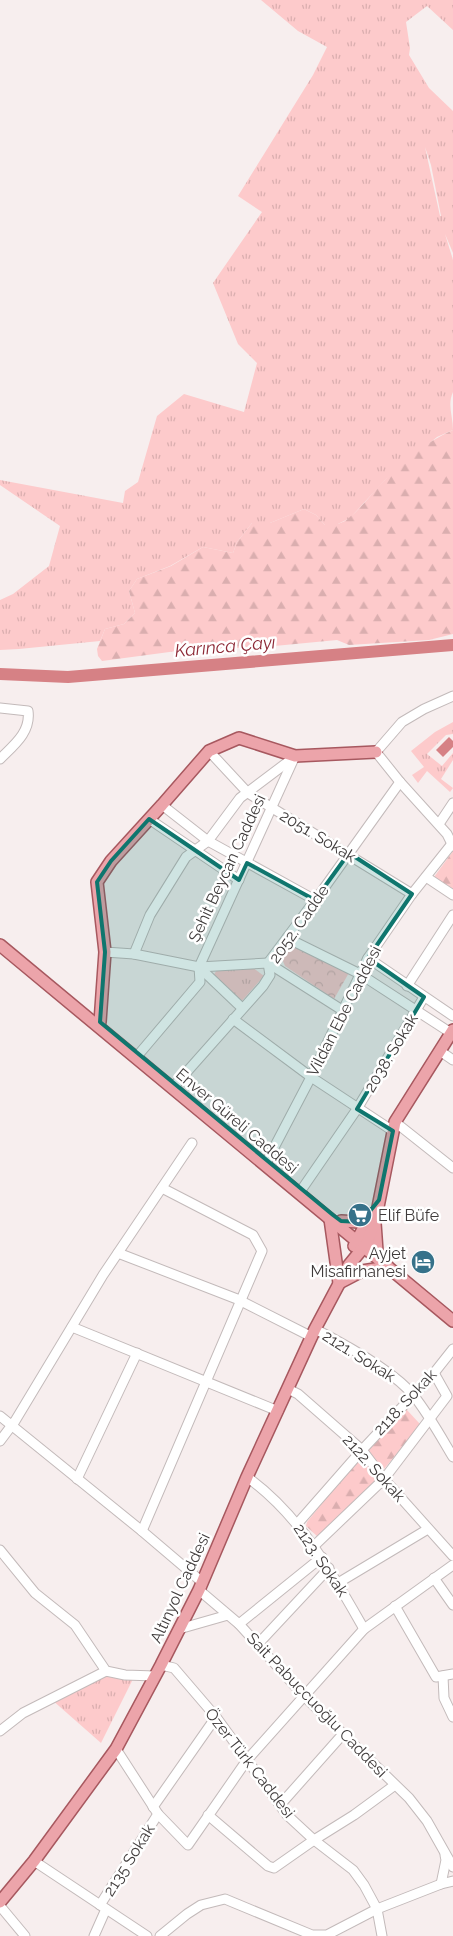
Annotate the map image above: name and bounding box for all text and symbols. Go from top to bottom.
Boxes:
water label: Karınca Çayı [174,631,276,661]
street label: Şehit Beycan Caddesi [184,791,270,945]
street label: 2051. Sokak [276,806,360,866]
street label: 2052. Cadde [265,881,333,967]
street label: Vildan Ebe Caddesi [303,942,385,1080]
street label: 2038. Sokak [360,1010,422,1096]
street label: Enver Güreli Caddesi [172,1064,302,1178]
supermarket icon: Elif Büfe [347,1202,373,1228]
place label: Elif Büfe [378,1206,439,1225]
place label: Ayjet Misafirhanesi [310,1244,407,1281]
hotel icon: Ayjet Misafirhanesi [410,1249,436,1275]
street label: 2121. Sokak [319,1326,399,1386]
street label: 2118. Sokak [370,1365,441,1439]
street label: 2122. Sokak [339,1430,409,1506]
street label: 2123. Sokak [290,1520,353,1601]
street label: Altınyol Caddesi [146,1530,214,1646]
street label: Sait Pabuçcuoğlu Caddesi [243,1629,391,1781]
street label: Özer Türk Caddesi [201,1704,300,1822]
street label: 2135 Sokak [99,1820,159,1900]

